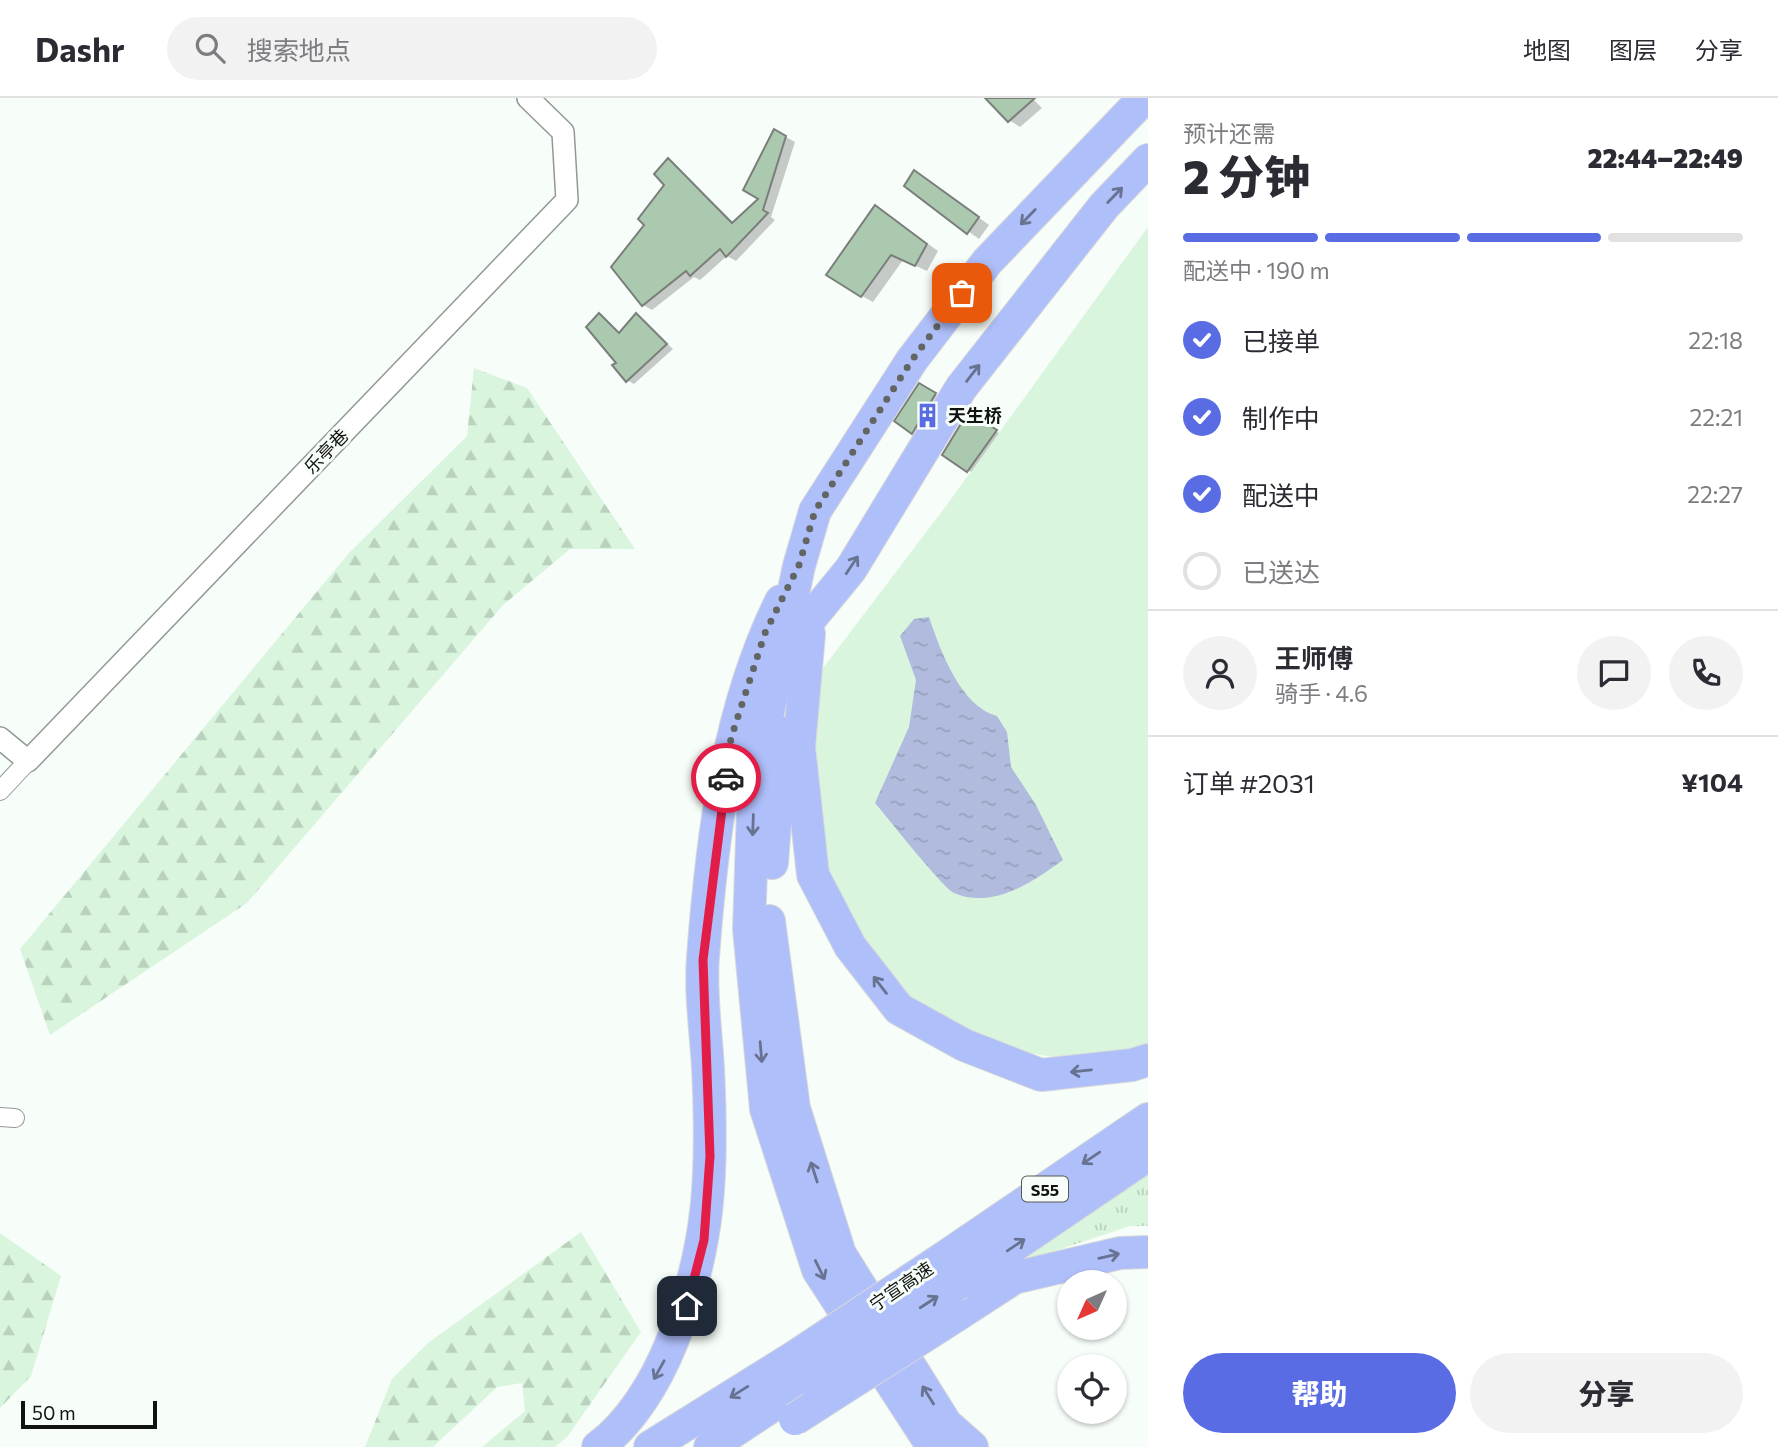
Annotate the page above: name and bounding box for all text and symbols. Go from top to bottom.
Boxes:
search box [167,17,657,80]
text: Dashr [35,28,125,69]
icon: search [191,29,229,67]
text: 搜索地点 [247,34,351,65]
text: 地图 [1523,35,1571,64]
text: 图层 [1609,35,1657,64]
text: 分享 [1695,35,1743,64]
text: 预计还需 [1183,119,1275,147]
text: 22:44–22:49 [1587,142,1743,173]
text: 2 分钟 [1183,147,1310,203]
one-way arrow [1106,187,1123,204]
one-way arrow [1019,208,1036,225]
text: 配送中 · 190 m [1183,256,1330,284]
pin [932,263,992,323]
icon: bag [943,274,981,312]
icon: check [1183,321,1221,359]
text: 已接单 [1242,325,1320,356]
text: 22:18 [1688,326,1743,354]
one-way arrow [966,364,981,382]
icon: check [1183,398,1221,436]
building icon: 天生桥 [914,401,942,429]
text: 制作中 [1242,402,1320,433]
text: 22:21 [1689,403,1743,431]
place label: 天生桥 [948,404,1002,426]
street label: 乐亭巷 [299,424,353,478]
icon: check [1183,475,1221,513]
text: 配送中 [1242,479,1320,510]
text: 22:27 [1687,480,1743,508]
one-way arrow [845,556,860,575]
text: 已送达 [1242,556,1320,587]
button: person [1183,636,1257,710]
button: chat [1577,636,1651,710]
button: phone [1669,636,1743,710]
text: 王师傅 [1275,642,1353,673]
text: 骑手 · 4.6 [1275,679,1368,707]
courier [691,743,761,813]
icon: car [707,759,745,797]
text: ¥104 [1681,766,1743,797]
text: 订单 #2031 [1183,767,1315,798]
one-way arrow [746,813,759,836]
one-way arrow [873,976,888,995]
one-way arrow [755,1040,768,1063]
one-way arrow [1070,1064,1093,1077]
one-way arrow [1082,1151,1102,1165]
one-way arrow [807,1162,820,1184]
road number: S55 [1022,1176,1068,1202]
one-way arrow [1006,1238,1025,1252]
one-way arrow [1097,1248,1120,1262]
street label: 宁宣高速 [865,1257,937,1315]
one-way arrow [813,1259,827,1280]
north arrow [1057,1270,1127,1340]
map controls [1057,1270,1127,1424]
pin [657,1276,717,1336]
icon: home [668,1287,706,1325]
one-way arrow [919,1295,939,1309]
button: 帮助 [1183,1353,1456,1433]
button: 分享 [1470,1353,1743,1433]
button: locate [1057,1354,1127,1424]
one-way arrow [652,1359,666,1379]
one-way arrow [729,1385,749,1399]
one-way arrow [921,1386,936,1405]
scale bar [21,1398,158,1430]
text: 50 m [32,1401,76,1424]

